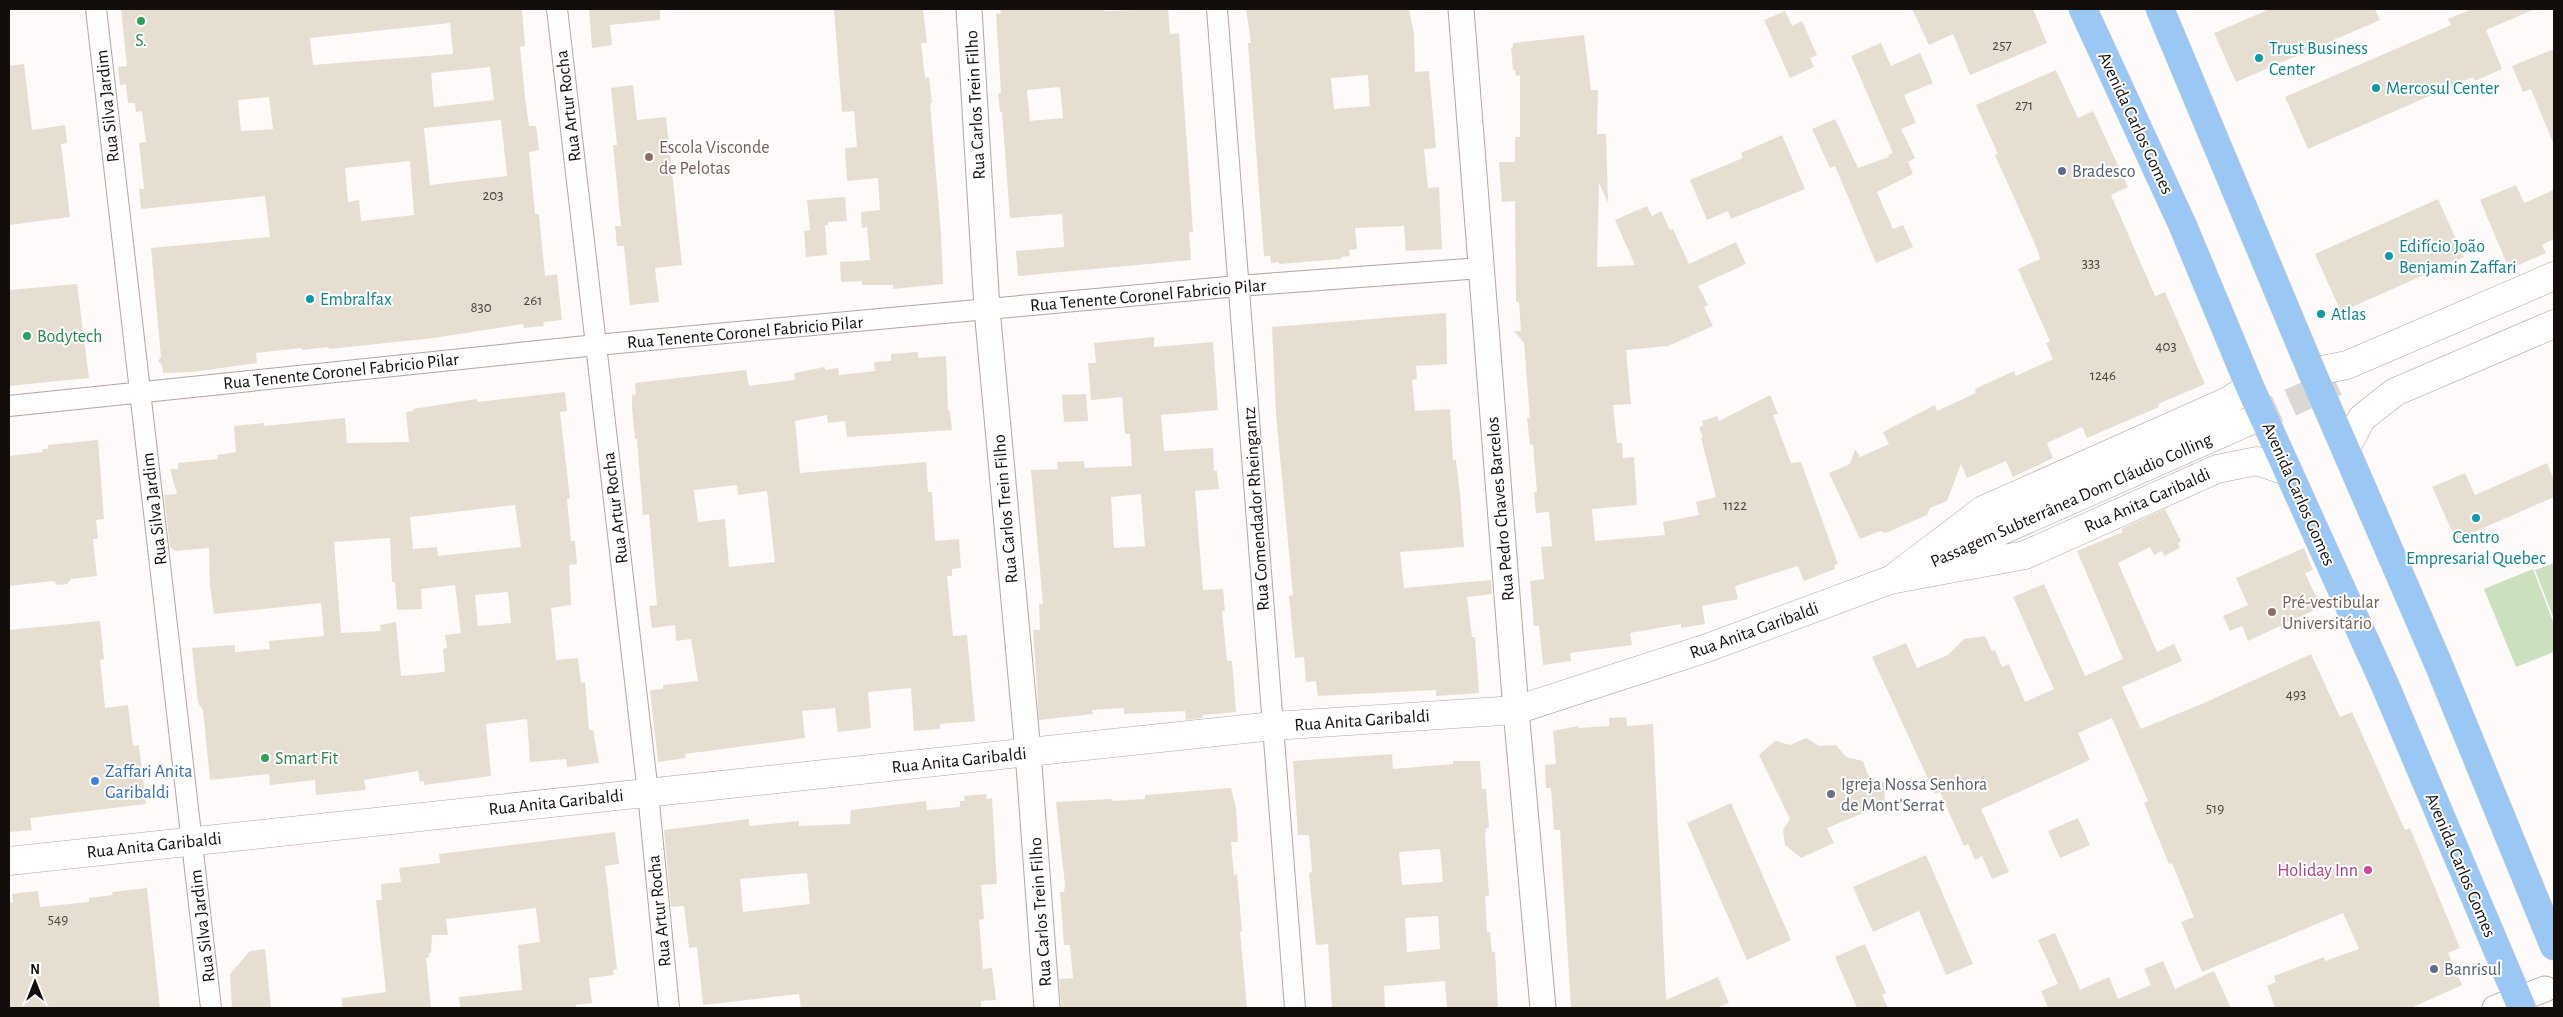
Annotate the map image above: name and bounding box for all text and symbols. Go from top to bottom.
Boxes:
marker: S. [135,15,147,27]
street label: Rua Carlos Trein Filho [963,30,989,180]
place label: S. [135,32,147,50]
house number: 257 [1992,38,2012,53]
place label: Trust Business Center [2269,40,2368,79]
street label: Rua Silva Jardim [93,49,123,163]
street label: Rua Artur Rocha [553,49,585,163]
street label: Avenida Carlos Gomes [2094,50,2176,197]
marker: Trust Business Center [2253,52,2265,64]
place label: Mercosul Center [2386,80,2499,98]
marker: Mercosul Center [2370,82,2382,94]
house number: 271 [2015,98,2033,113]
place label: Escola Visconde de Pelotas [659,139,770,178]
marker: Escola Visconde de Pelotas [643,151,655,163]
place label: Bradesco [2072,163,2136,181]
marker: Bradesco [2056,165,2068,177]
house number: 203 [483,188,503,203]
place label: Edifício João Benjamin Zaffari [2399,238,2517,277]
marker: Edifício João Benjamin Zaffari [2383,250,2395,262]
house number: 333 [2082,256,2100,271]
street label: Rua Tenente Coronel Fabricio Pilar [1029,277,1267,315]
place label: Embralfax [320,291,392,309]
marker: Embralfax [304,293,316,305]
house number: 261 [523,293,543,308]
house number: 830 [470,300,492,315]
place label: Atlas [2331,306,2366,324]
marker: Atlas [2315,308,2327,320]
street label: Rua Tenente Coronel Fabricio Pilar [626,314,864,352]
place label: Bodytech [37,328,102,346]
marker: Bodytech [21,330,33,342]
house number: 403 [2155,339,2177,354]
street label: Rua Tenente Coronel Fabricio Pilar [222,351,460,393]
house number: 1246 [2090,368,2116,383]
street label: Rua Comendador Rheingantz [1241,406,1273,611]
street label: Rua Pedro Chaves Barcelos [1484,416,1518,602]
street label: Avenida Carlos Gomes [2258,420,2338,569]
street label: Passagem Subterrânea Dom Cláudio Colling [1928,430,2215,571]
street label: Rua Carlos Trein Filho [991,433,1021,584]
street label: Rua Artur Rocha [600,451,632,565]
street label: Rua Silva Jardim [139,452,171,566]
street label: Rua Anita Garibaldi [2082,465,2213,537]
house number: 1122 [1723,498,1747,513]
marker: Centro Empresarial Quebec [2470,512,2482,524]
place label: Centro Empresarial Quebec [2406,529,2546,568]
place label: Pré-vestibular Universitário [2282,594,2380,633]
street label: Rua Anita Garibaldi [1688,599,1821,663]
marker: Pré-vestibular Universitário [2266,606,2278,618]
house number: 493 [2286,687,2306,702]
street label: Rua Anita Garibaldi [1294,707,1430,735]
street label: Rua Anita Garibaldi [891,745,1027,777]
place label: Smart Fit [275,750,339,768]
marker: Smart Fit [259,752,271,764]
place label: Zaffari Anita Garibaldi [105,763,193,802]
marker: Zaffari Anita Garibaldi [89,775,101,787]
place label: Igreja Nossa Senhora de Mont'Serrat [1841,776,1987,815]
street label: Rua Anita Garibaldi [488,787,624,819]
marker: Igreja Nossa Senhora de Mont'Serrat [1825,788,1837,800]
street label: Avenida Carlos Gomes [2422,791,2499,940]
house number: 519 [2206,801,2224,816]
street label: Rua Anita Garibaldi [86,830,222,862]
street label: Rua Carlos Trein Filho [1027,837,1055,987]
street label: Rua Artur Rocha [645,854,675,968]
place label: Holiday Inn [2277,862,2358,880]
marker: Holiday Inn [2362,864,2374,876]
street label: Rua Silva Jardim [187,869,219,983]
house number: 549 [48,912,68,927]
north arrow [10,957,60,1007]
place label: Banrisul [2444,961,2501,979]
text: N [30,963,40,977]
marker: Banrisul [2428,963,2440,975]

